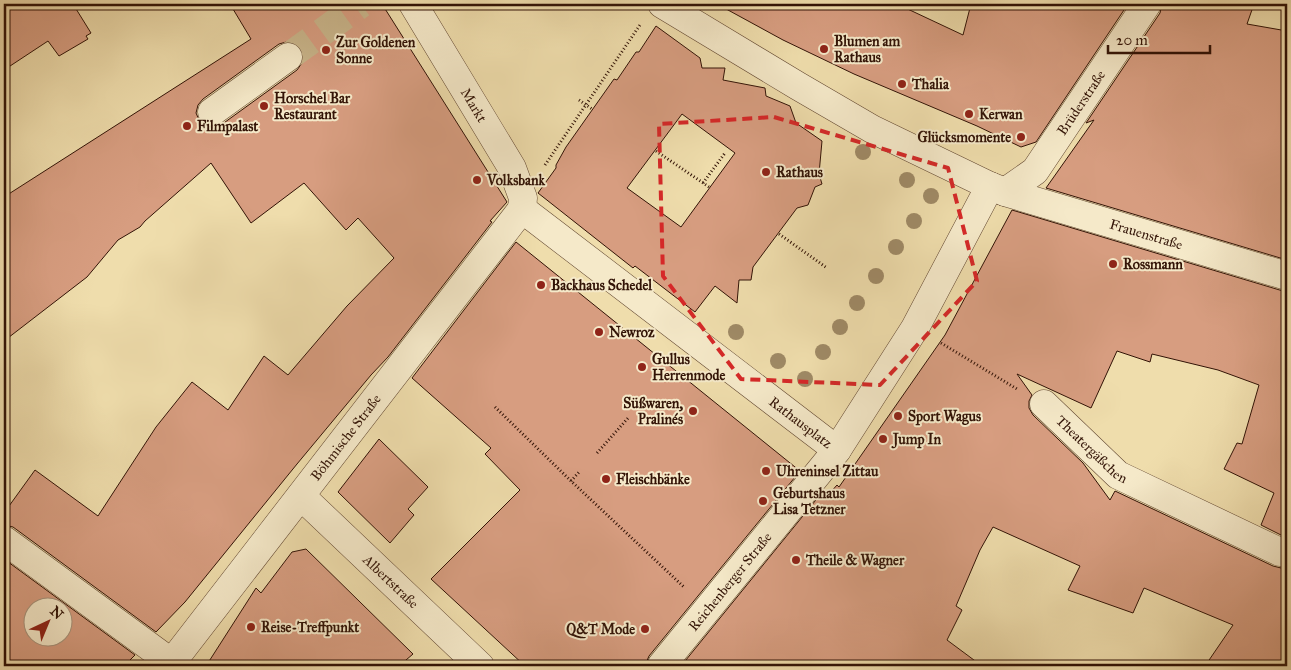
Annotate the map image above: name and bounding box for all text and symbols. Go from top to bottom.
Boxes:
scale bar [1108,22,1211,54]
text: 20 m [1116,31,1148,49]
place label: Blumen am Rathaus [834,33,900,66]
place label: Zur Goldenen Sonne [336,34,416,67]
marker: Blumen am Rathaus [818,43,830,55]
marker: Zur Goldenen Sonne [320,44,332,56]
street label: Brüderstraße [1053,67,1109,139]
place label: Thalia [911,76,950,93]
marker: Thalia [896,78,908,90]
street label: Markt [457,85,490,126]
place label: Horschel Bar Restaurant [274,90,351,123]
marker: Horschel Bar Restaurant [258,100,270,112]
place label: Kerwan [979,106,1023,123]
marker: Kerwan [963,108,975,120]
place label: Filmpalast [197,118,258,136]
marker: Filmpalast [181,120,193,132]
place label: Glücksmomente [917,129,1011,146]
marker: Glücksmomente [1015,131,1027,143]
place label: Rathaus [776,164,823,181]
marker: Rathaus [760,166,772,178]
place label: Volksbank [486,172,546,189]
marker: Volksbank [471,174,483,186]
street label: Frauenstraße [1108,216,1185,253]
place label: Rossmann [1123,256,1183,273]
marker: Rossmann [1107,258,1119,270]
place label: Backhaus Schedel [551,277,653,294]
marker: Backhaus Schedel [535,279,547,291]
place label: Newroz [609,324,655,341]
marker: Newroz [593,326,605,338]
place label: Gullus Herrenmode [652,351,726,384]
marker: Gullus Herrenmode [636,361,648,373]
street label: Böhmische Straße [307,391,385,484]
street label: Rathausplatz [765,393,836,453]
place label: Süßwaren, Pralinés [623,395,683,428]
marker: Süßwaren, Pralinés [687,405,699,417]
place label: Sport Wagus [908,408,981,426]
marker: Sport Wagus [892,410,904,422]
street label: Theatergäßchen [1052,412,1130,487]
place label: Jump In [891,431,942,449]
marker: Jump In [877,433,889,445]
place label: Uhreninsel Zittau [776,463,879,480]
marker: Uhreninsel Zittau [760,465,772,477]
place label: Fleischbänke [616,471,690,488]
marker: Fleischbänke [600,473,612,485]
place label: Geburtshaus Lisa Tetzner [773,485,846,518]
marker: Geburtshaus Lisa Tetzner [757,495,769,507]
street label: Reichenberger Straße [685,529,776,635]
street label: Albertstraße [358,551,422,612]
place label: Theile & Wagner [805,552,905,570]
marker: Theile & Wagner [790,554,802,566]
north arrow [22,598,72,648]
text: N [47,603,67,623]
place label: Reise-Treffpunkt [261,619,359,637]
marker: Reise-Treffpunkt [245,621,257,633]
place label: Q&T Mode [566,621,635,639]
marker: Q&T Mode [639,623,651,635]

